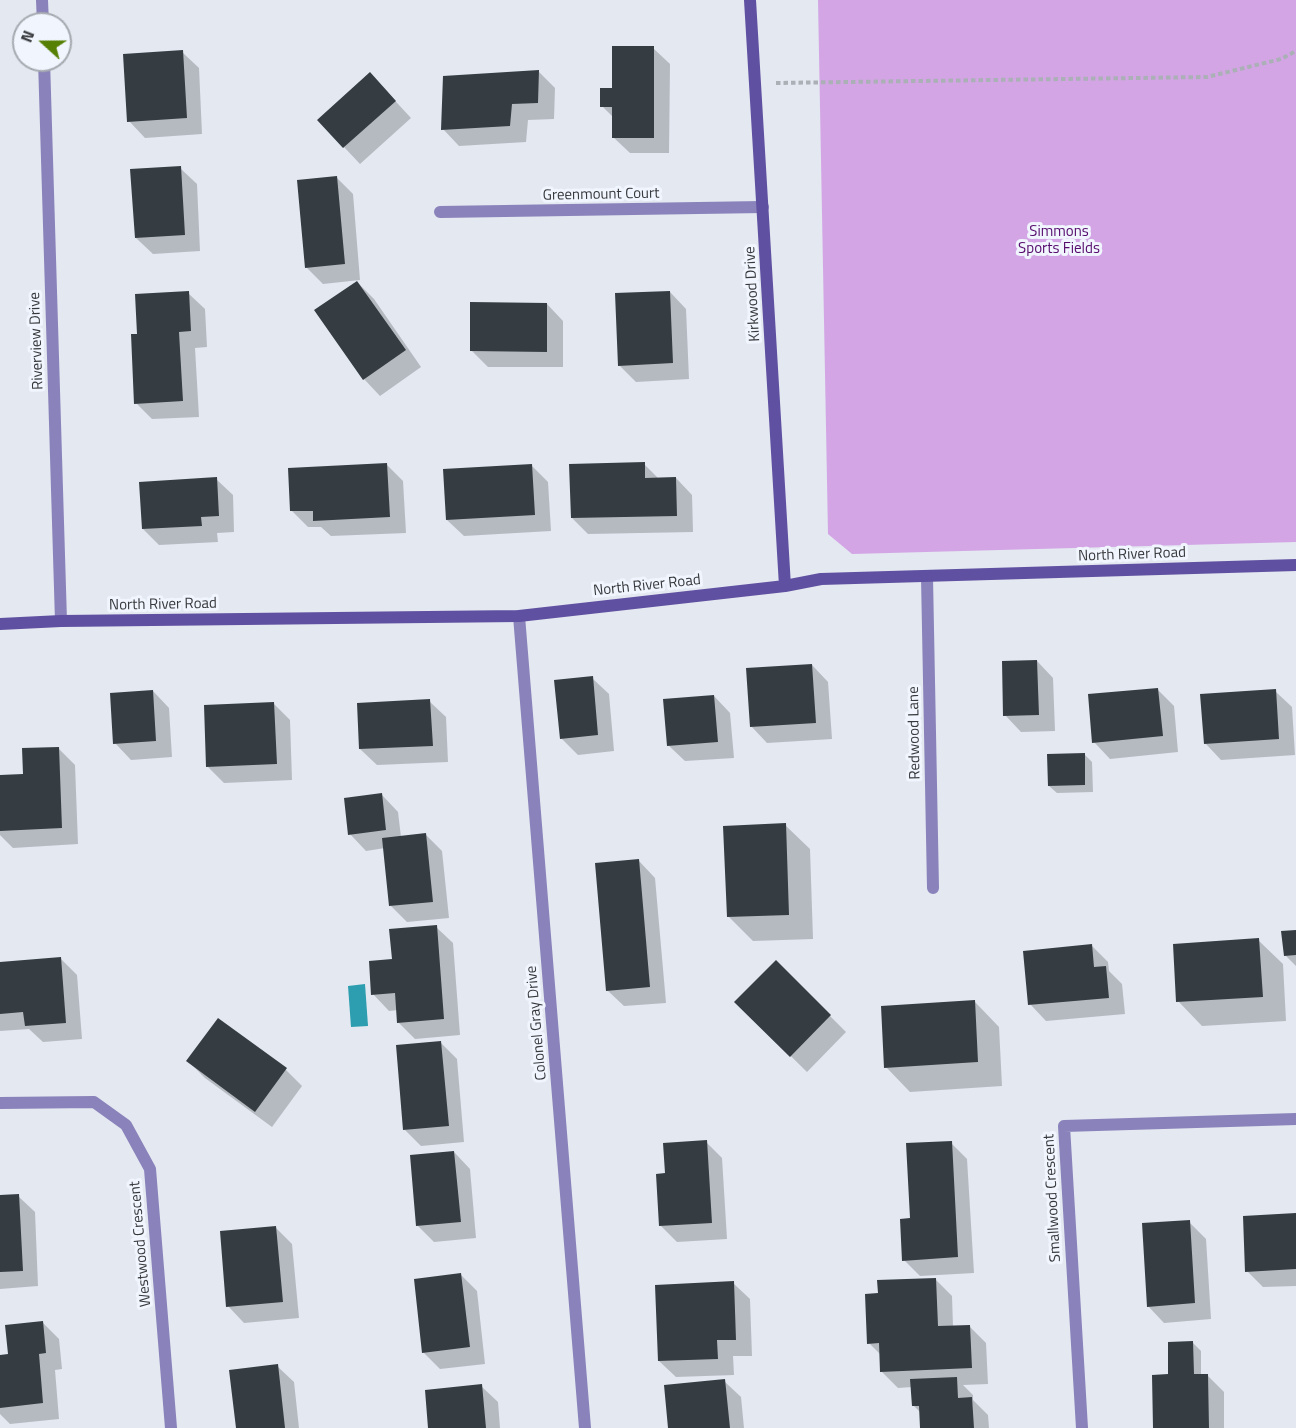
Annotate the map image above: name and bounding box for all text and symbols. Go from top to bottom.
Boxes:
north arrow [12,12,72,72]
text: N [14,27,40,46]
street label: Greenmount Court [542,185,660,205]
park label: Simmons Sports Fields [1018,223,1100,258]
street label: Kirkwood Drive [742,246,764,342]
street label: Riverview Drive [26,292,48,390]
street label: North River Road [1078,544,1186,566]
street label: North River Road [592,571,702,601]
street label: North River Road [109,595,217,615]
street label: Redwood Lane [905,686,925,780]
street label: Colonel Gray Drive [523,965,551,1081]
street label: Smallwood Crescent [1041,1133,1065,1263]
street label: Westwood Crescent [127,1180,155,1308]

